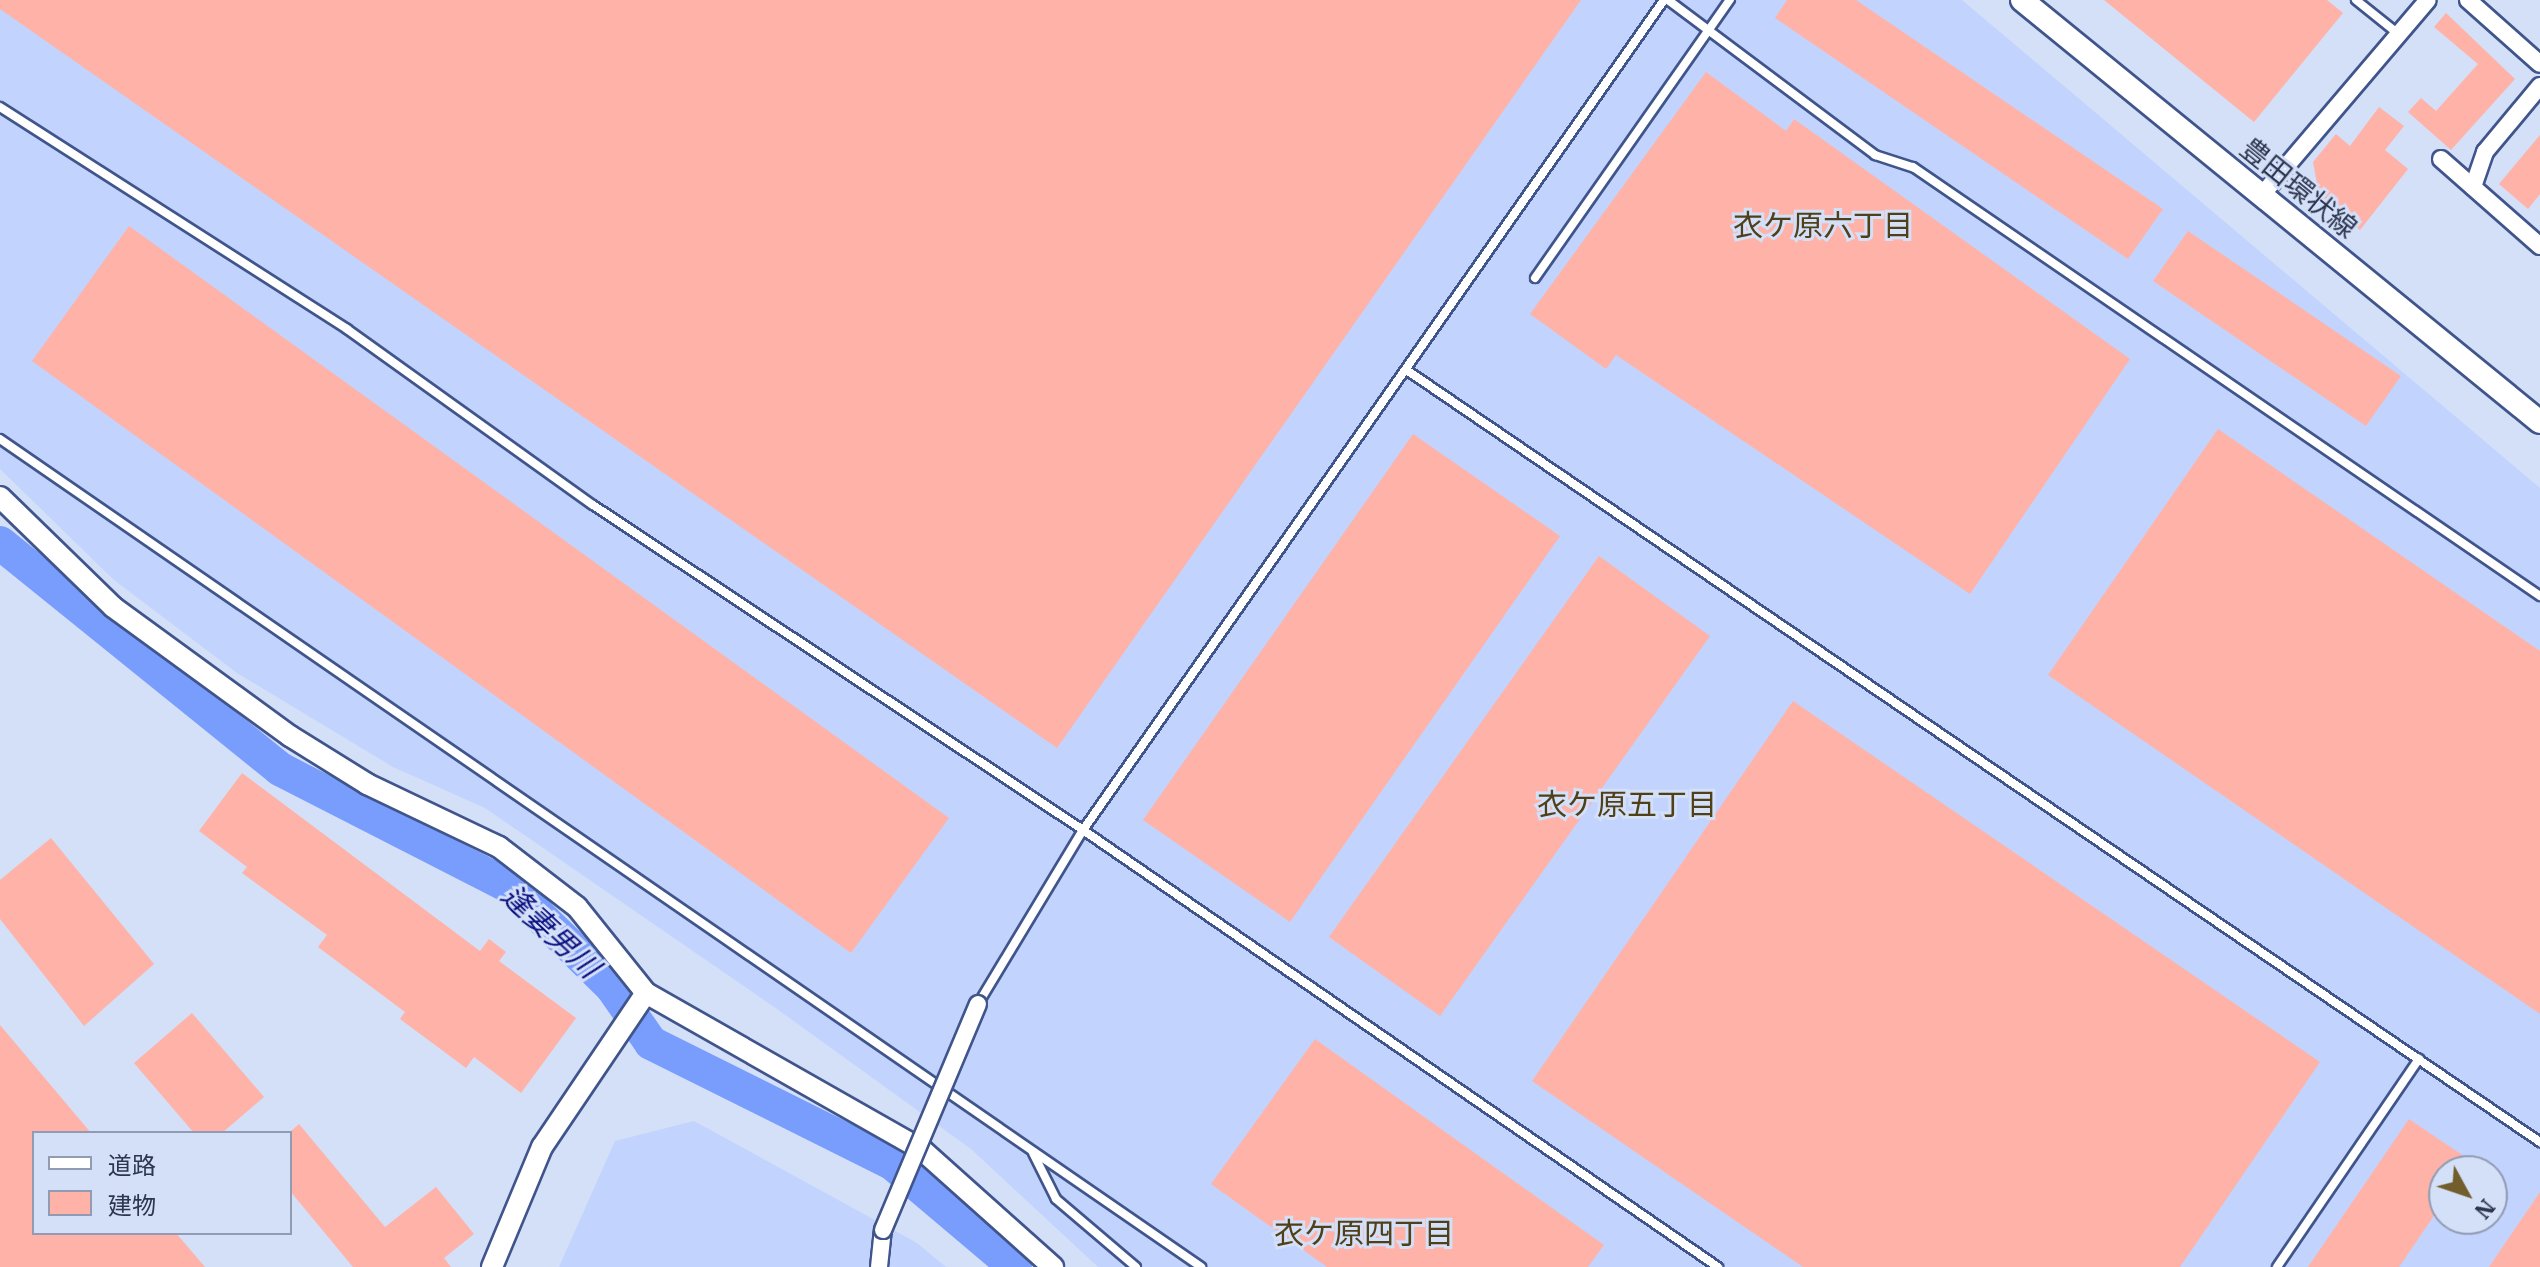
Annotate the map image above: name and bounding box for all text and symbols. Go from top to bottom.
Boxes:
street label: 豊田環状線 [2234,131,2364,245]
district label: 衣ケ原六丁目 [1733,207,1913,243]
district label: 衣ケ原五丁目 [1537,786,1717,822]
water label: 逢妻男川 [495,877,607,985]
legend [32,1131,292,1235]
text: 道路 [108,1149,156,1181]
north arrow [2428,1155,2508,1235]
text: 建物 [108,1189,156,1221]
text: N [2469,1193,2502,1225]
district label: 衣ケ原四丁目 [1274,1215,1454,1251]

